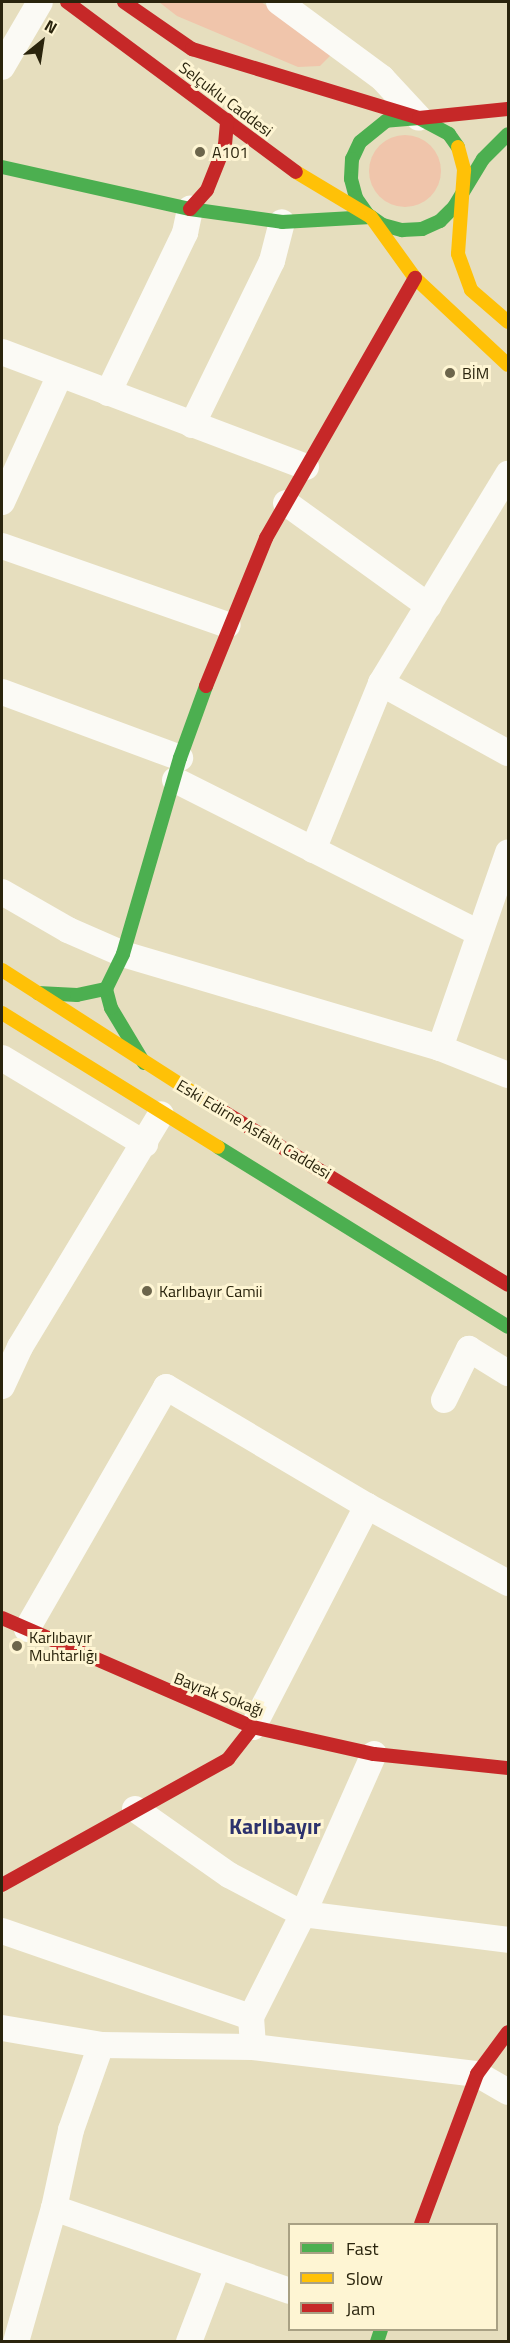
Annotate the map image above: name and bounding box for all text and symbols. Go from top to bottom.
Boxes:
north arrow [12,12,72,72]
text: N [40,13,62,40]
street label: Selçuklu Caddesi [176,58,276,140]
place label: A101 [212,142,248,162]
marker: A101 [193,145,207,159]
place label: BİM [462,363,489,383]
marker: BİM [443,366,457,380]
street label: Eski Edirne Asfaltı Caddesi [173,1075,335,1183]
place label: Karlıbayır Camii [159,1281,263,1301]
marker: Karlıbayır Camii [140,1284,154,1298]
place label: Karlıbayır Muhtarlığı [29,1627,98,1665]
marker: Karlıbayır Muhtarlığı [10,1639,24,1653]
street label: Bayrak Sokağı [171,1668,267,1720]
district label: Karlıbayır [229,1814,321,1840]
legend [288,2223,498,2331]
text: Fast [346,2235,379,2262]
text: Slow [346,2265,383,2292]
text: Jam [346,2295,375,2322]

